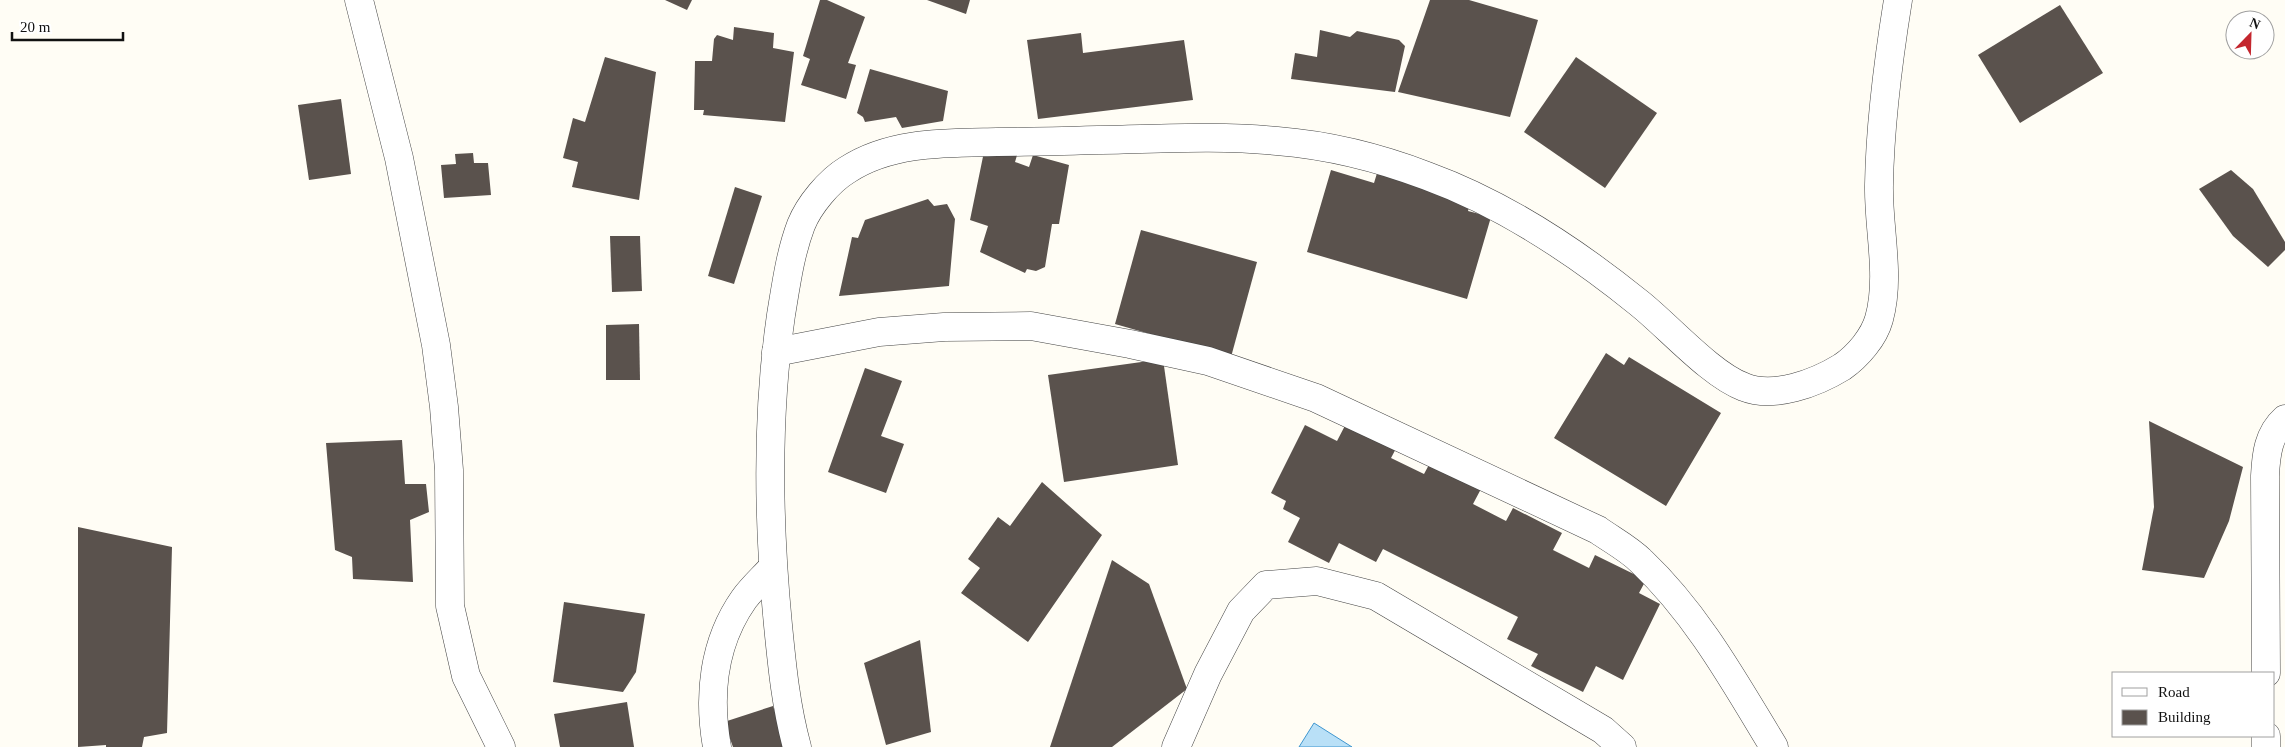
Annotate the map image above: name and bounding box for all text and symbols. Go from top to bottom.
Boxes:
scale bar [12,10,124,42]
north arrow [2225,10,2275,60]
text: N [2247,15,2262,32]
text: 20 m [20,19,51,35]
legend [2112,672,2275,737]
text: Road [2158,684,2190,700]
text: Building [2158,709,2211,725]

